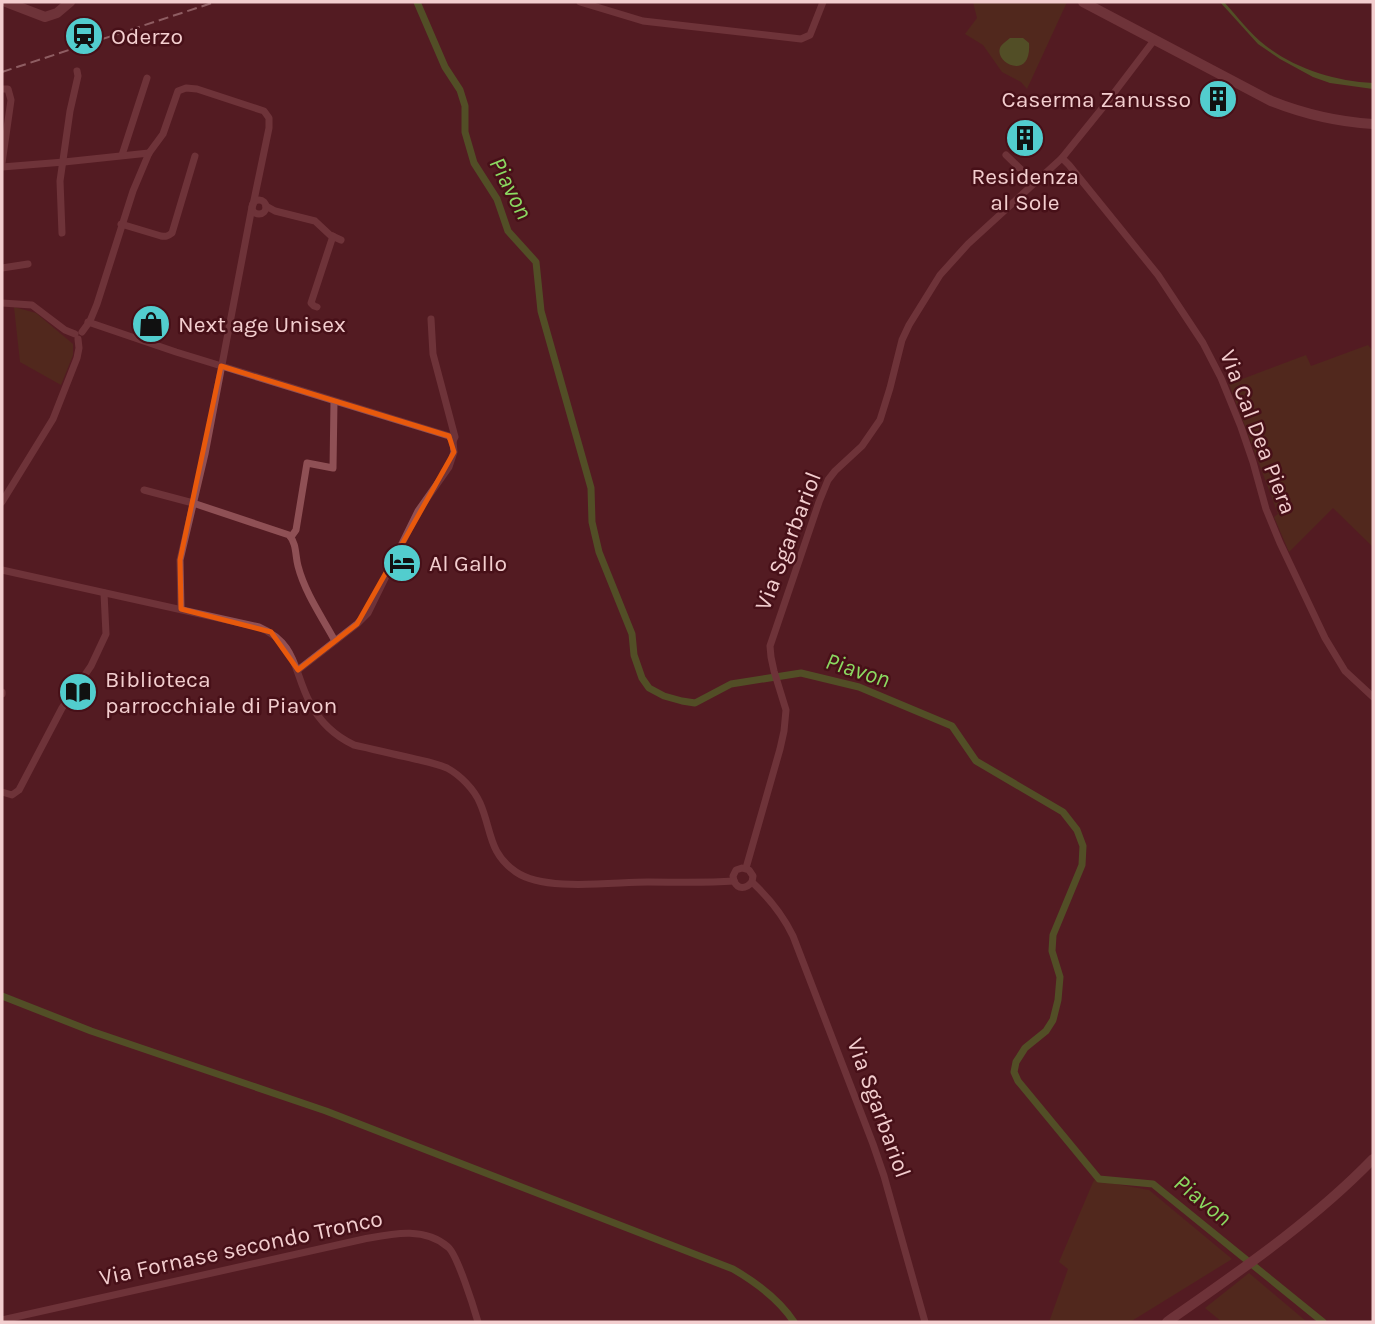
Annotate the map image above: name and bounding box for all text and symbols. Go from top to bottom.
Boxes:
station icon: Oderzo [63,15,105,57]
place label: Oderzo [111,23,183,50]
building icon: Caserma Zanusso [1197,78,1239,120]
place label: Caserma Zanusso [1002,86,1191,113]
building icon: Residenza al Sole [1004,117,1046,159]
water label: Piavon [483,152,539,224]
place label: Residenza al Sole [971,163,1079,216]
shop icon: Next age Unisex [130,303,172,345]
place label: Next age Unisex [178,311,346,338]
street label: Via Cal Dea Piera [1214,346,1302,518]
street label: Via Sgarbariol [749,468,827,614]
hotel icon: Al Gallo [381,542,423,584]
place label: Al Gallo [429,550,507,577]
water label: Piavon [822,646,894,694]
place label: Biblioteca parrocchiale di Piavon [105,666,337,719]
library icon: Biblioteca parrocchiale di Piavon [57,671,99,713]
street label: Via Sgarbariol [841,1035,917,1181]
water label: Piavon [1168,1168,1238,1232]
street label: Via Fornase secondo Tronco [97,1205,385,1291]

